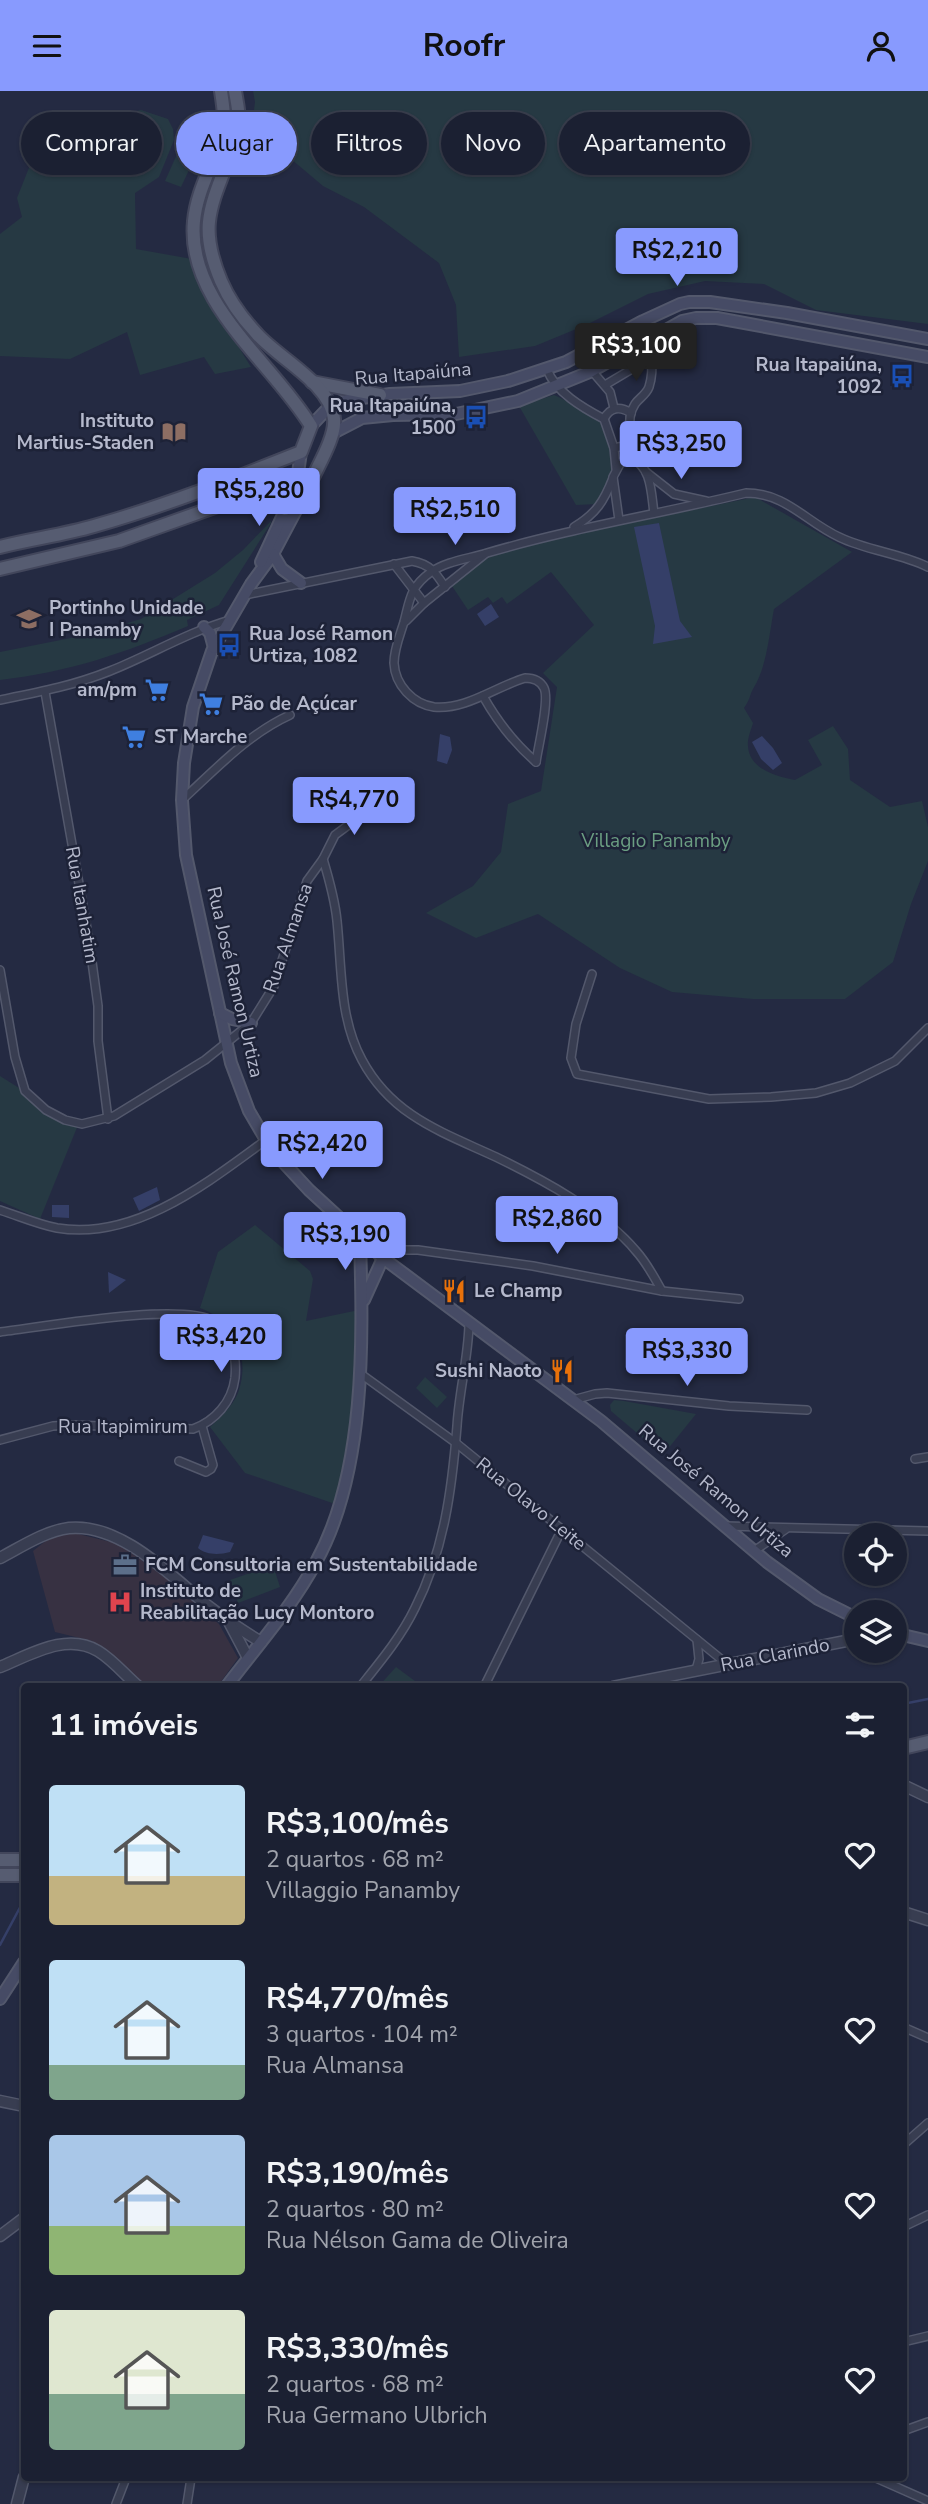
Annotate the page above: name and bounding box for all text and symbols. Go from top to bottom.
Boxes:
text: Roofr [423,24,505,67]
icon: menu [28,27,66,65]
icon: person [862,27,900,65]
chip: Comprar [21,112,162,175]
chip: Alugar [176,112,297,175]
chip: Filtros [311,112,427,175]
chip: Novo [441,112,545,175]
chip: Apartamento [559,112,750,175]
pin: R$2,210 [612,229,742,288]
text: R$2,210 [632,235,722,266]
pin: R$3,100 [571,323,701,383]
text: R$3,100 [591,330,681,361]
place label: Rua Itapaiúna, 1092 [756,352,882,400]
street label: Rua Itapaiúna [354,356,472,392]
bus stop icon: Rua Itapaiúna, 1092 [888,362,916,390]
place label: Rua Itapaiúna, 1500 [330,393,456,441]
bus stop icon: Rua Itapaiúna, 1500 [462,403,490,431]
place label: Instituto Martius-Staden [16,408,154,456]
library icon: Instituto Martius-Staden [160,418,188,446]
pin: R$3,250 [616,421,746,481]
text: R$3,250 [636,428,726,459]
pin: R$5,280 [194,469,324,528]
text: R$5,280 [214,475,304,506]
pin: R$2,510 [390,487,520,547]
text: R$2,510 [410,494,500,525]
place label: Portinho Unidade I Panamby [49,595,204,643]
school or university icon: Portinho Unidade I Panamby [15,605,43,633]
place label: Rua José Ramon Urtiza, 1082 [249,621,393,669]
bus stop icon: Rua José Ramon Urtiza, 1082 [215,631,243,659]
supermarket icon: am/pm [143,676,171,704]
place label: am/pm [77,677,137,703]
supermarket icon: Pão de Açúcar [197,690,225,718]
place label: Pão de Açúcar [231,691,358,717]
supermarket icon: ST Marche [120,723,148,751]
place label: ST Marche [154,724,247,750]
pin: R$4,770 [289,777,419,837]
text: R$4,770 [309,784,399,815]
park label: Villagio Panamby [580,828,731,854]
street label: Rua Itanhatim [59,844,105,966]
street label: Rua Almansa [257,880,319,996]
street label: Rua José Ramon Urtiza [200,884,270,1080]
pin: R$2,420 [257,1121,387,1181]
text: R$2,420 [277,1128,367,1159]
pin: R$2,860 [492,1197,622,1256]
text: R$2,860 [512,1203,602,1234]
pin: R$3,190 [280,1213,410,1272]
text: R$3,190 [300,1219,390,1250]
restaurant icon: Le Champ [440,1277,468,1305]
place label: Le Champ [474,1278,562,1304]
pin: R$3,420 [156,1315,286,1374]
text: R$3,420 [176,1321,266,1352]
pin: R$3,330 [622,1329,752,1388]
text: R$3,330 [642,1335,732,1366]
restaurant icon: Sushi Naoto [548,1357,576,1385]
place label: Sushi Naoto [435,1358,542,1384]
street label: Rua Itapimirum [58,1414,188,1440]
street label: Rua José Ramon Urtiza [633,1418,799,1564]
street label: Rua Olavo Leite [470,1451,592,1557]
map controls [844,1523,907,1663]
button: locate [844,1523,907,1586]
office icon: FCM Consultoria em Sustentabilidade [111,1551,139,1579]
place label: FCM Consultoria em Sustentabilidade [145,1552,478,1578]
place label: Instituto de Reabilitação Lucy Montoro [140,1578,374,1626]
hospital icon: Instituto de Reabilitação Lucy Montoro [106,1588,134,1616]
button: layers [844,1600,907,1663]
street label: Rua Clarindo [718,1632,832,1678]
text: 11 imóveis [49,1705,198,1746]
icon: filters [841,1706,879,1744]
text: R$3,100/mês [266,1803,449,1844]
icon: home [105,1813,189,1897]
icon: heart [841,1836,879,1874]
text: 2 quartos · 68 m² [266,1844,444,1875]
text: Villaggio Panamby [266,1875,460,1906]
text: R$4,770/mês [266,1978,449,2019]
icon: home [105,1988,189,2072]
icon: heart [841,2011,879,2049]
text: 3 quartos · 104 m² [266,2019,458,2050]
text: Rua Almansa [266,2050,404,2081]
text: R$3,190/mês [266,2153,449,2194]
icon: home [105,2163,189,2247]
icon: heart [841,2186,879,2224]
text: 2 quartos · 80 m² [266,2194,444,2225]
text: Rua Nélson Gama de Oliveira [266,2225,569,2256]
text: R$3,330/mês [266,2328,449,2369]
icon: home [105,2338,189,2422]
icon: heart [841,2361,879,2399]
text: 2 quartos · 68 m² [266,2369,444,2400]
text: Rua Germano Ulbrich [266,2400,487,2431]

